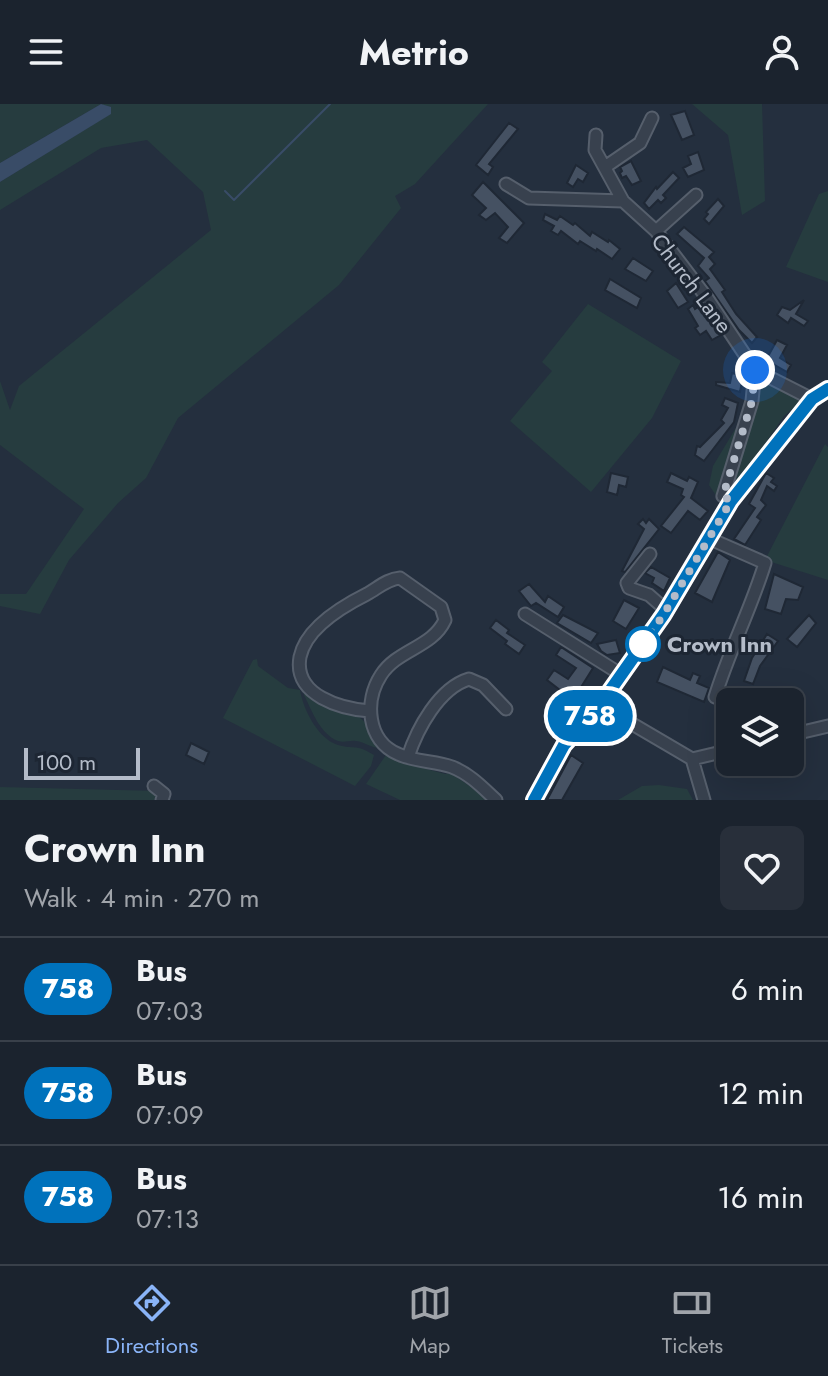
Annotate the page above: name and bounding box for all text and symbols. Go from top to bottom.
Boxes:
text: Metrio [359,26,469,78]
icon: menu [24,30,68,74]
icon: person [760,30,804,74]
street label: Church Lane [644,226,740,340]
your location [735,350,775,390]
marker: Crown Inn [626,627,660,661]
place label: Crown Inn [667,628,772,660]
map controls [716,688,804,776]
button: layers [716,688,804,776]
line badge: 758 [544,690,636,742]
text: 758 [564,695,616,736]
scale bar [24,744,140,780]
text: 100 m [36,746,96,778]
text: Crown Inn [24,821,206,876]
button: heart [720,826,804,910]
text: Walk · 4 min · 270 m [24,879,260,917]
text: Bus [136,949,187,992]
text: 758 [42,968,94,1009]
text: 6 min [731,968,804,1011]
text: 07:03 [136,992,203,1030]
text: Bus [136,1053,187,1096]
text: 758 [42,1072,94,1113]
text: 12 min [717,1072,804,1115]
text: 07:09 [136,1096,204,1134]
text: Bus [136,1157,187,1200]
text: 758 [42,1176,94,1217]
text: 16 min [717,1176,804,1219]
text: 07:13 [136,1200,199,1238]
tab: Directions [105,1281,198,1361]
tab: Map [408,1281,452,1361]
tab: Tickets [662,1281,723,1361]

